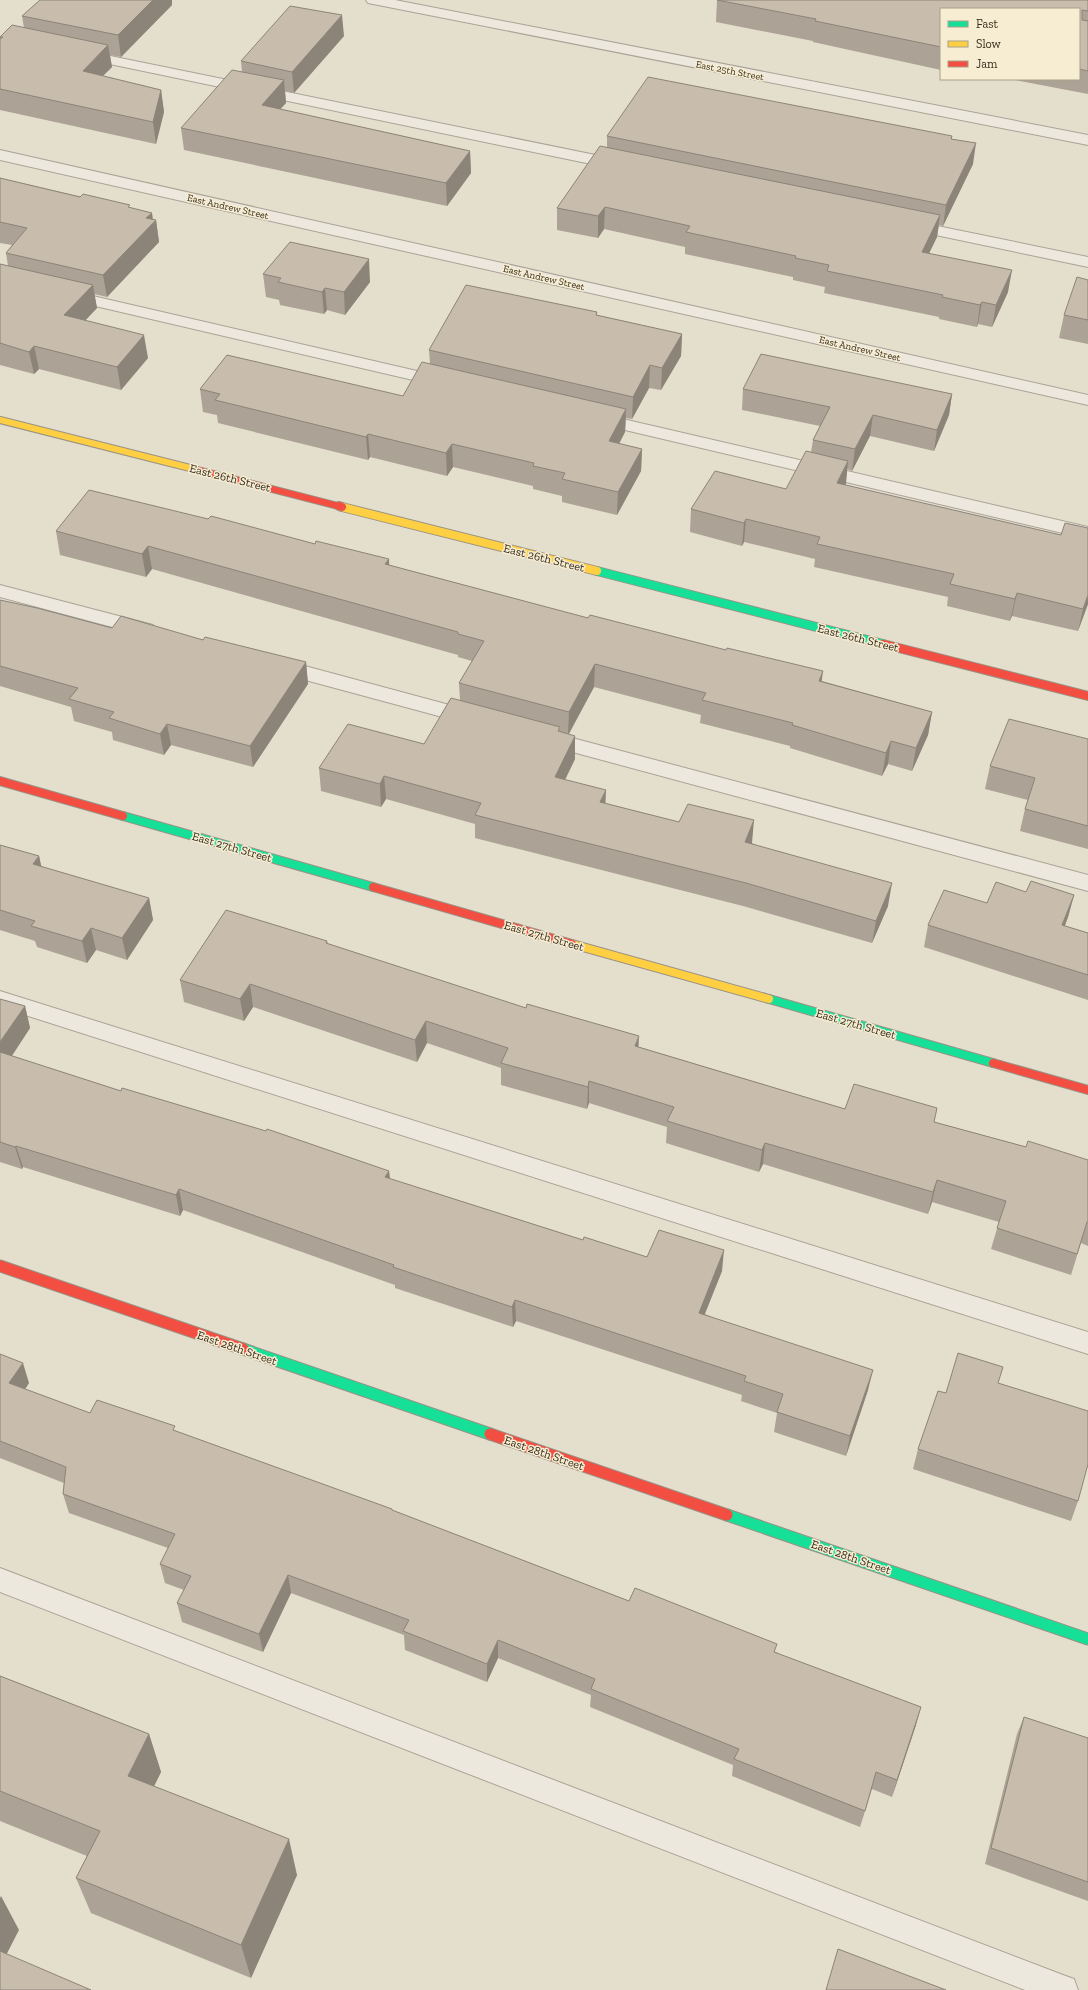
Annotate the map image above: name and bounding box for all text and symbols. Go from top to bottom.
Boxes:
legend [940,8,1080,80]
text: Fast [976,17,999,31]
text: Slow [976,37,1002,51]
text: Jam [976,57,998,71]
street label: East 25th Street [695,58,765,84]
street label: East Andrew Street [186,192,270,222]
street label: East Andrew Street [502,263,586,293]
street label: East Andrew Street [818,334,902,364]
street label: East 26th Street [188,461,273,495]
street label: East 26th Street [502,541,587,575]
street label: East 26th Street [816,621,901,655]
street label: East 27th Street [190,829,274,865]
street label: East 27th Street [502,918,586,954]
street label: East 27th Street [814,1006,898,1042]
street label: East 28th Street [195,1328,279,1368]
street label: East 28th Street [502,1433,586,1473]
street label: East 28th Street [809,1537,893,1577]

